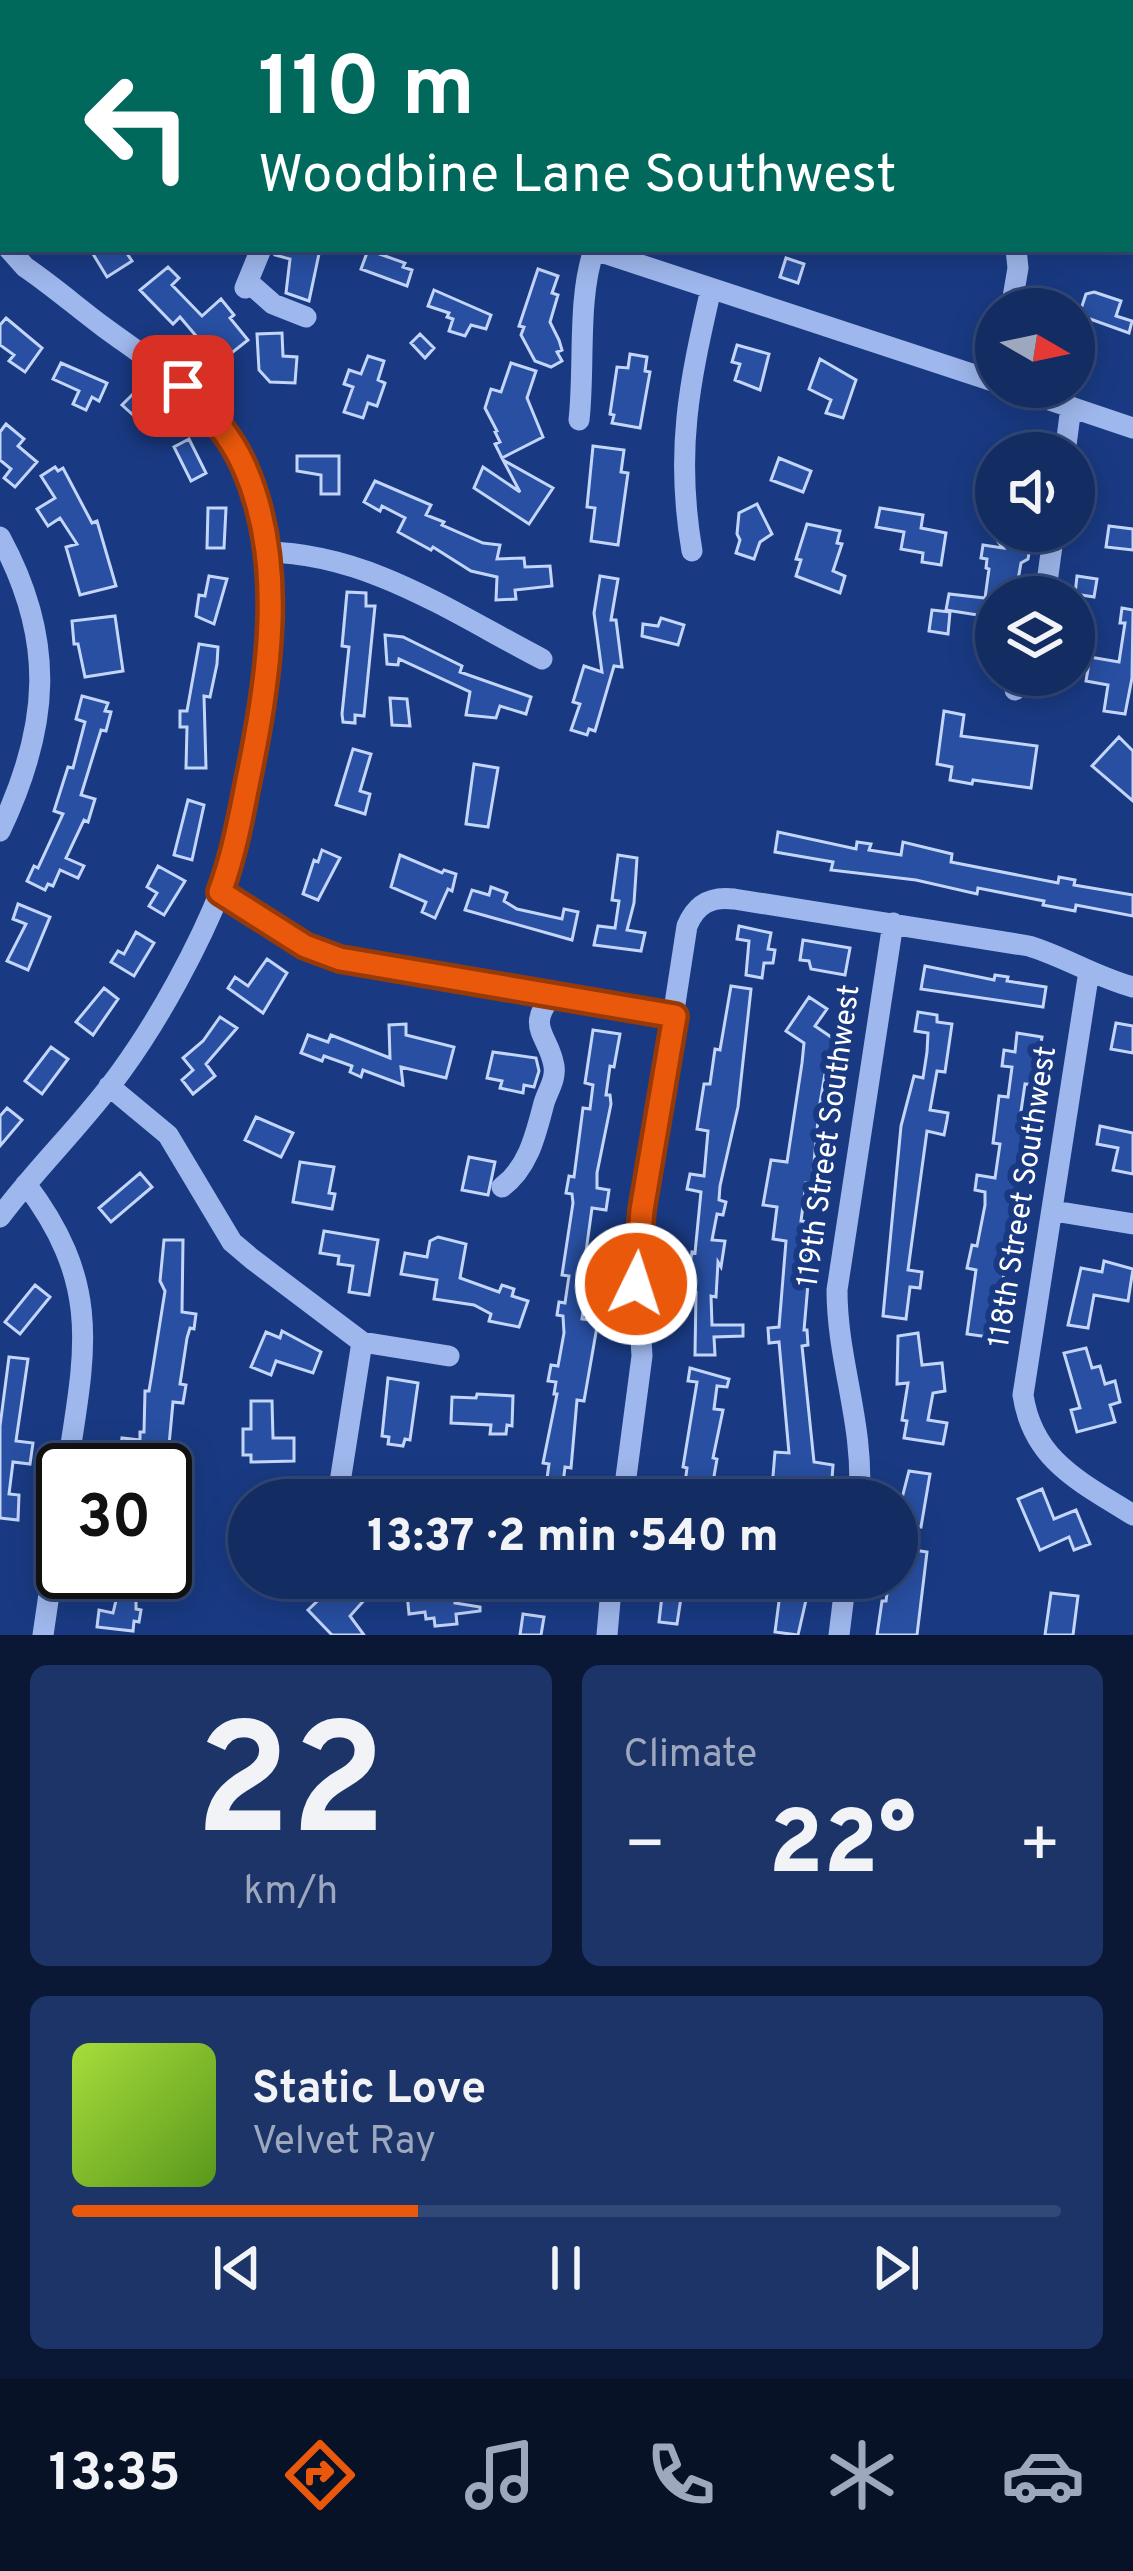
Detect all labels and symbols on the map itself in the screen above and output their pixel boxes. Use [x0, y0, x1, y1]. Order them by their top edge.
north arrow [975, 288, 1095, 408]
pin [132, 335, 234, 437]
street label: 119th Street Southwest [790, 982, 870, 1290]
street label: 118th Street Southwest [982, 1043, 1066, 1351]
position arrow [573, 1221, 699, 1347]
speed limit sign: 30 [36, 1443, 192, 1599]

